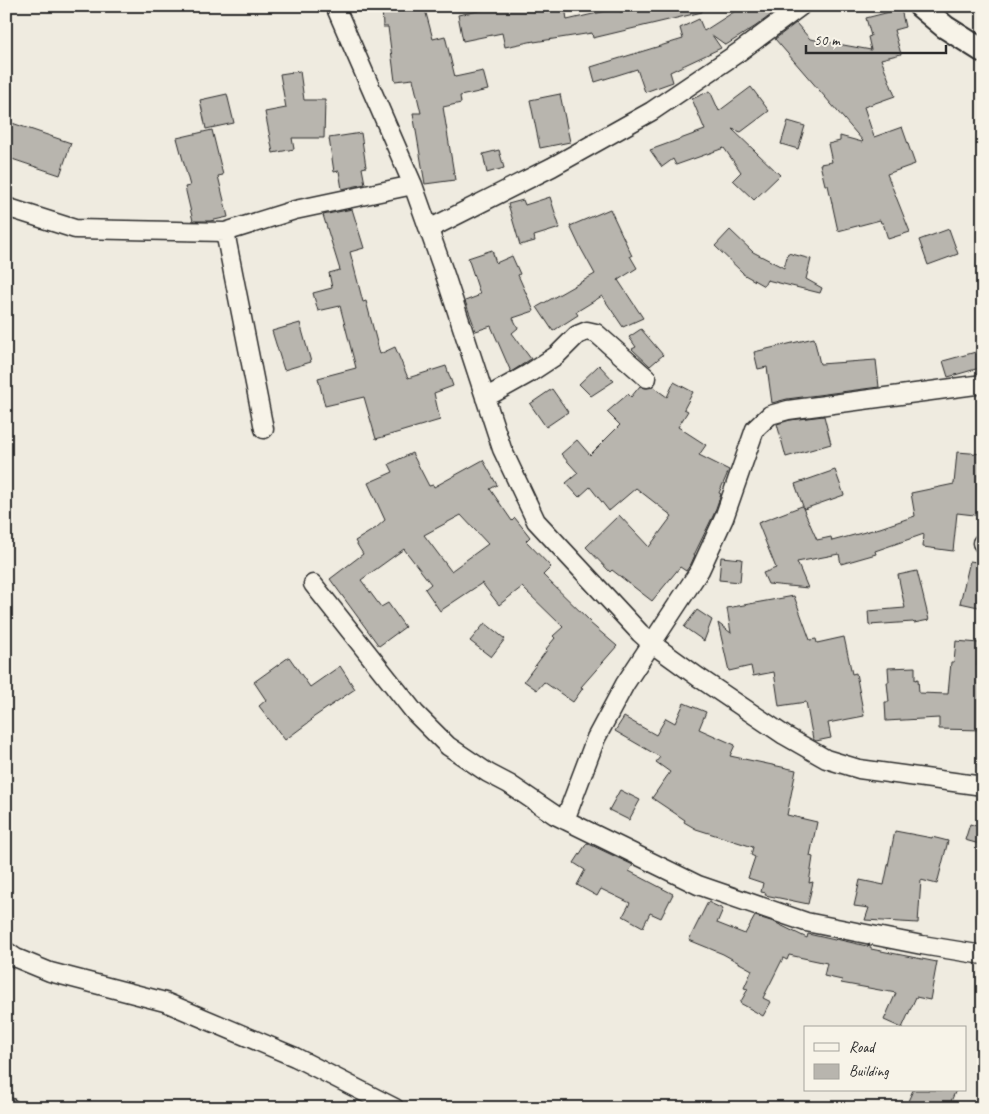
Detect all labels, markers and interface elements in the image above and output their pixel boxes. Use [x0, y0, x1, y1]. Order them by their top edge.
scale bar [806, 22, 946, 54]
text: 50 m [814, 31, 841, 50]
legend [804, 1026, 966, 1092]
text: Road [849, 1038, 876, 1057]
text: Building [849, 1062, 889, 1081]

